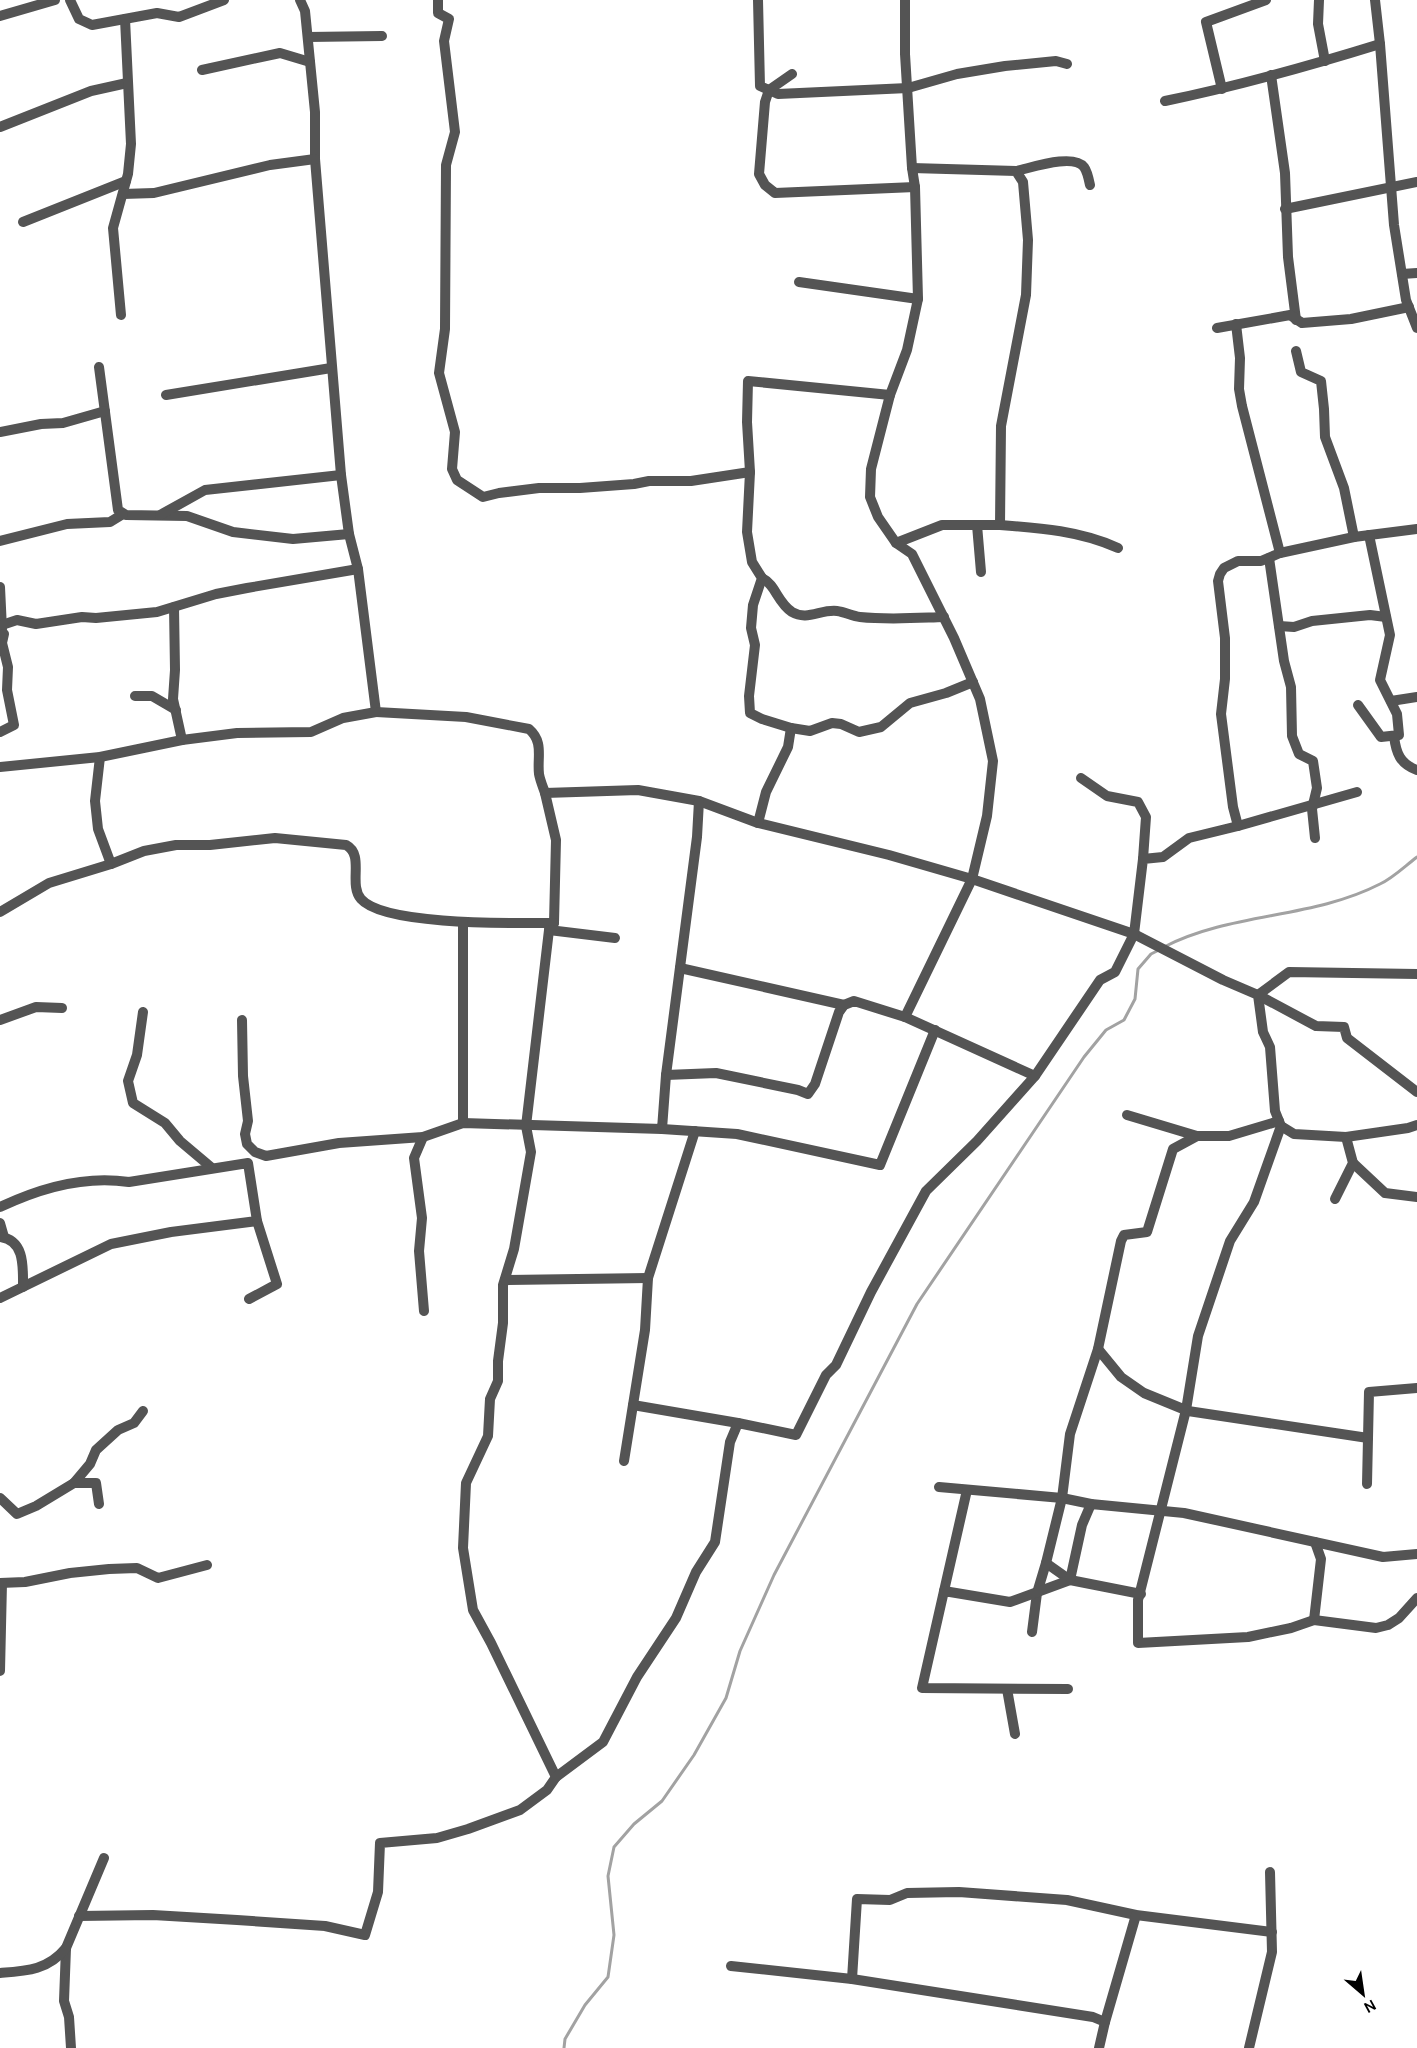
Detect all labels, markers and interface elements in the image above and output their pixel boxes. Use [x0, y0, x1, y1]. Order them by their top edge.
north arrow [1333, 1964, 1393, 2024]
text: N [1360, 1996, 1380, 2018]

